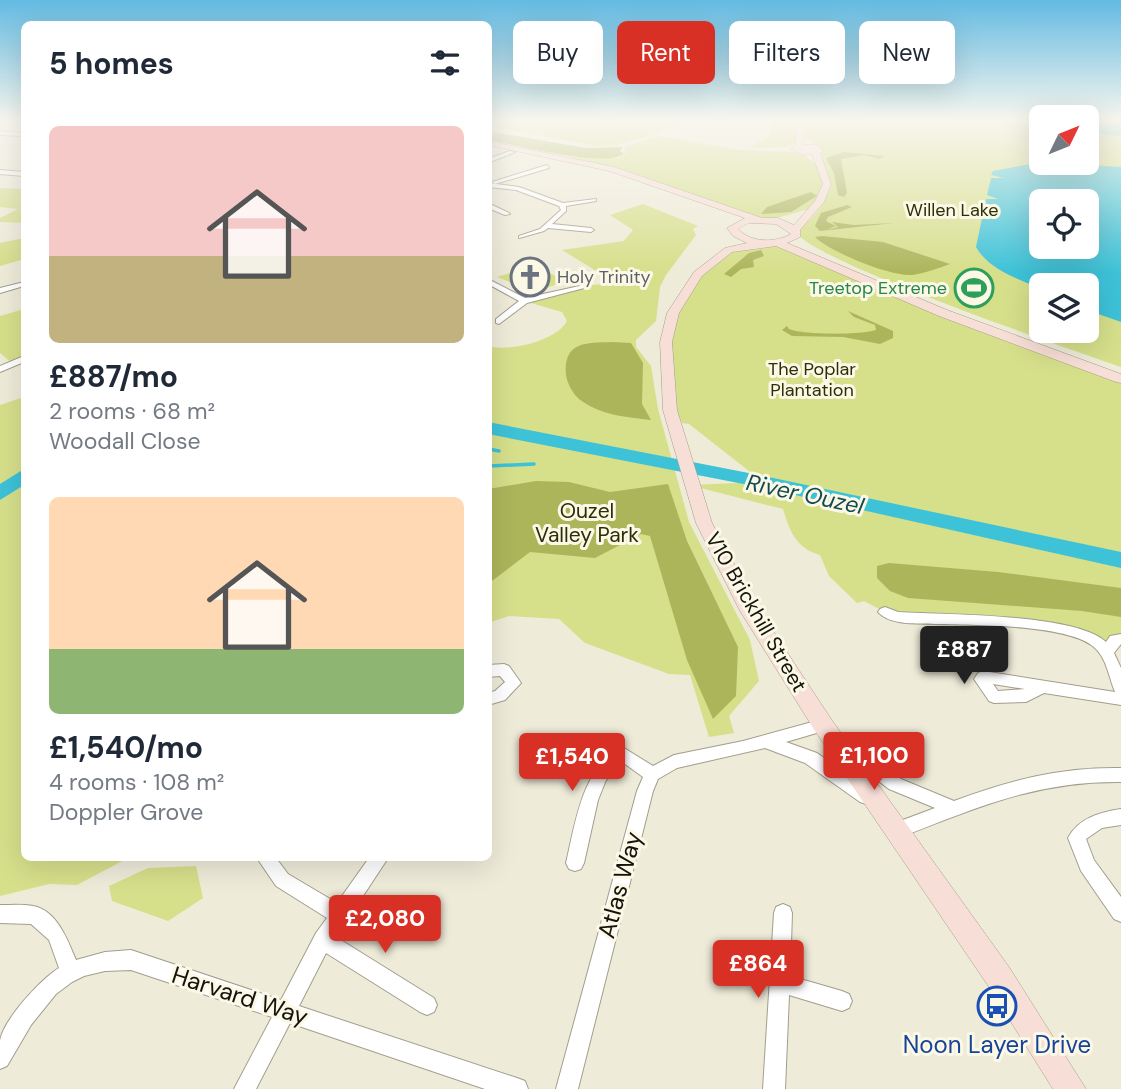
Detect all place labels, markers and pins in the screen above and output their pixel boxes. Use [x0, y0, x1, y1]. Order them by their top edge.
church icon: Holy Trinity [509, 256, 551, 298]
place label: Holy Trinity [557, 265, 651, 289]
sports icon: Treetop Extreme [953, 267, 995, 309]
place label: Treetop Extreme [809, 276, 947, 300]
pin: £887 [923, 626, 1005, 686]
pin: £1,100 [817, 732, 931, 792]
pin: £1,540 [515, 734, 629, 793]
pin: £2,080 [328, 895, 442, 955]
pin: £864 [717, 940, 799, 1000]
bus stop icon: Noon Layer Drive [976, 985, 1018, 1027]
place label: Noon Layer Drive [903, 1029, 1091, 1060]

